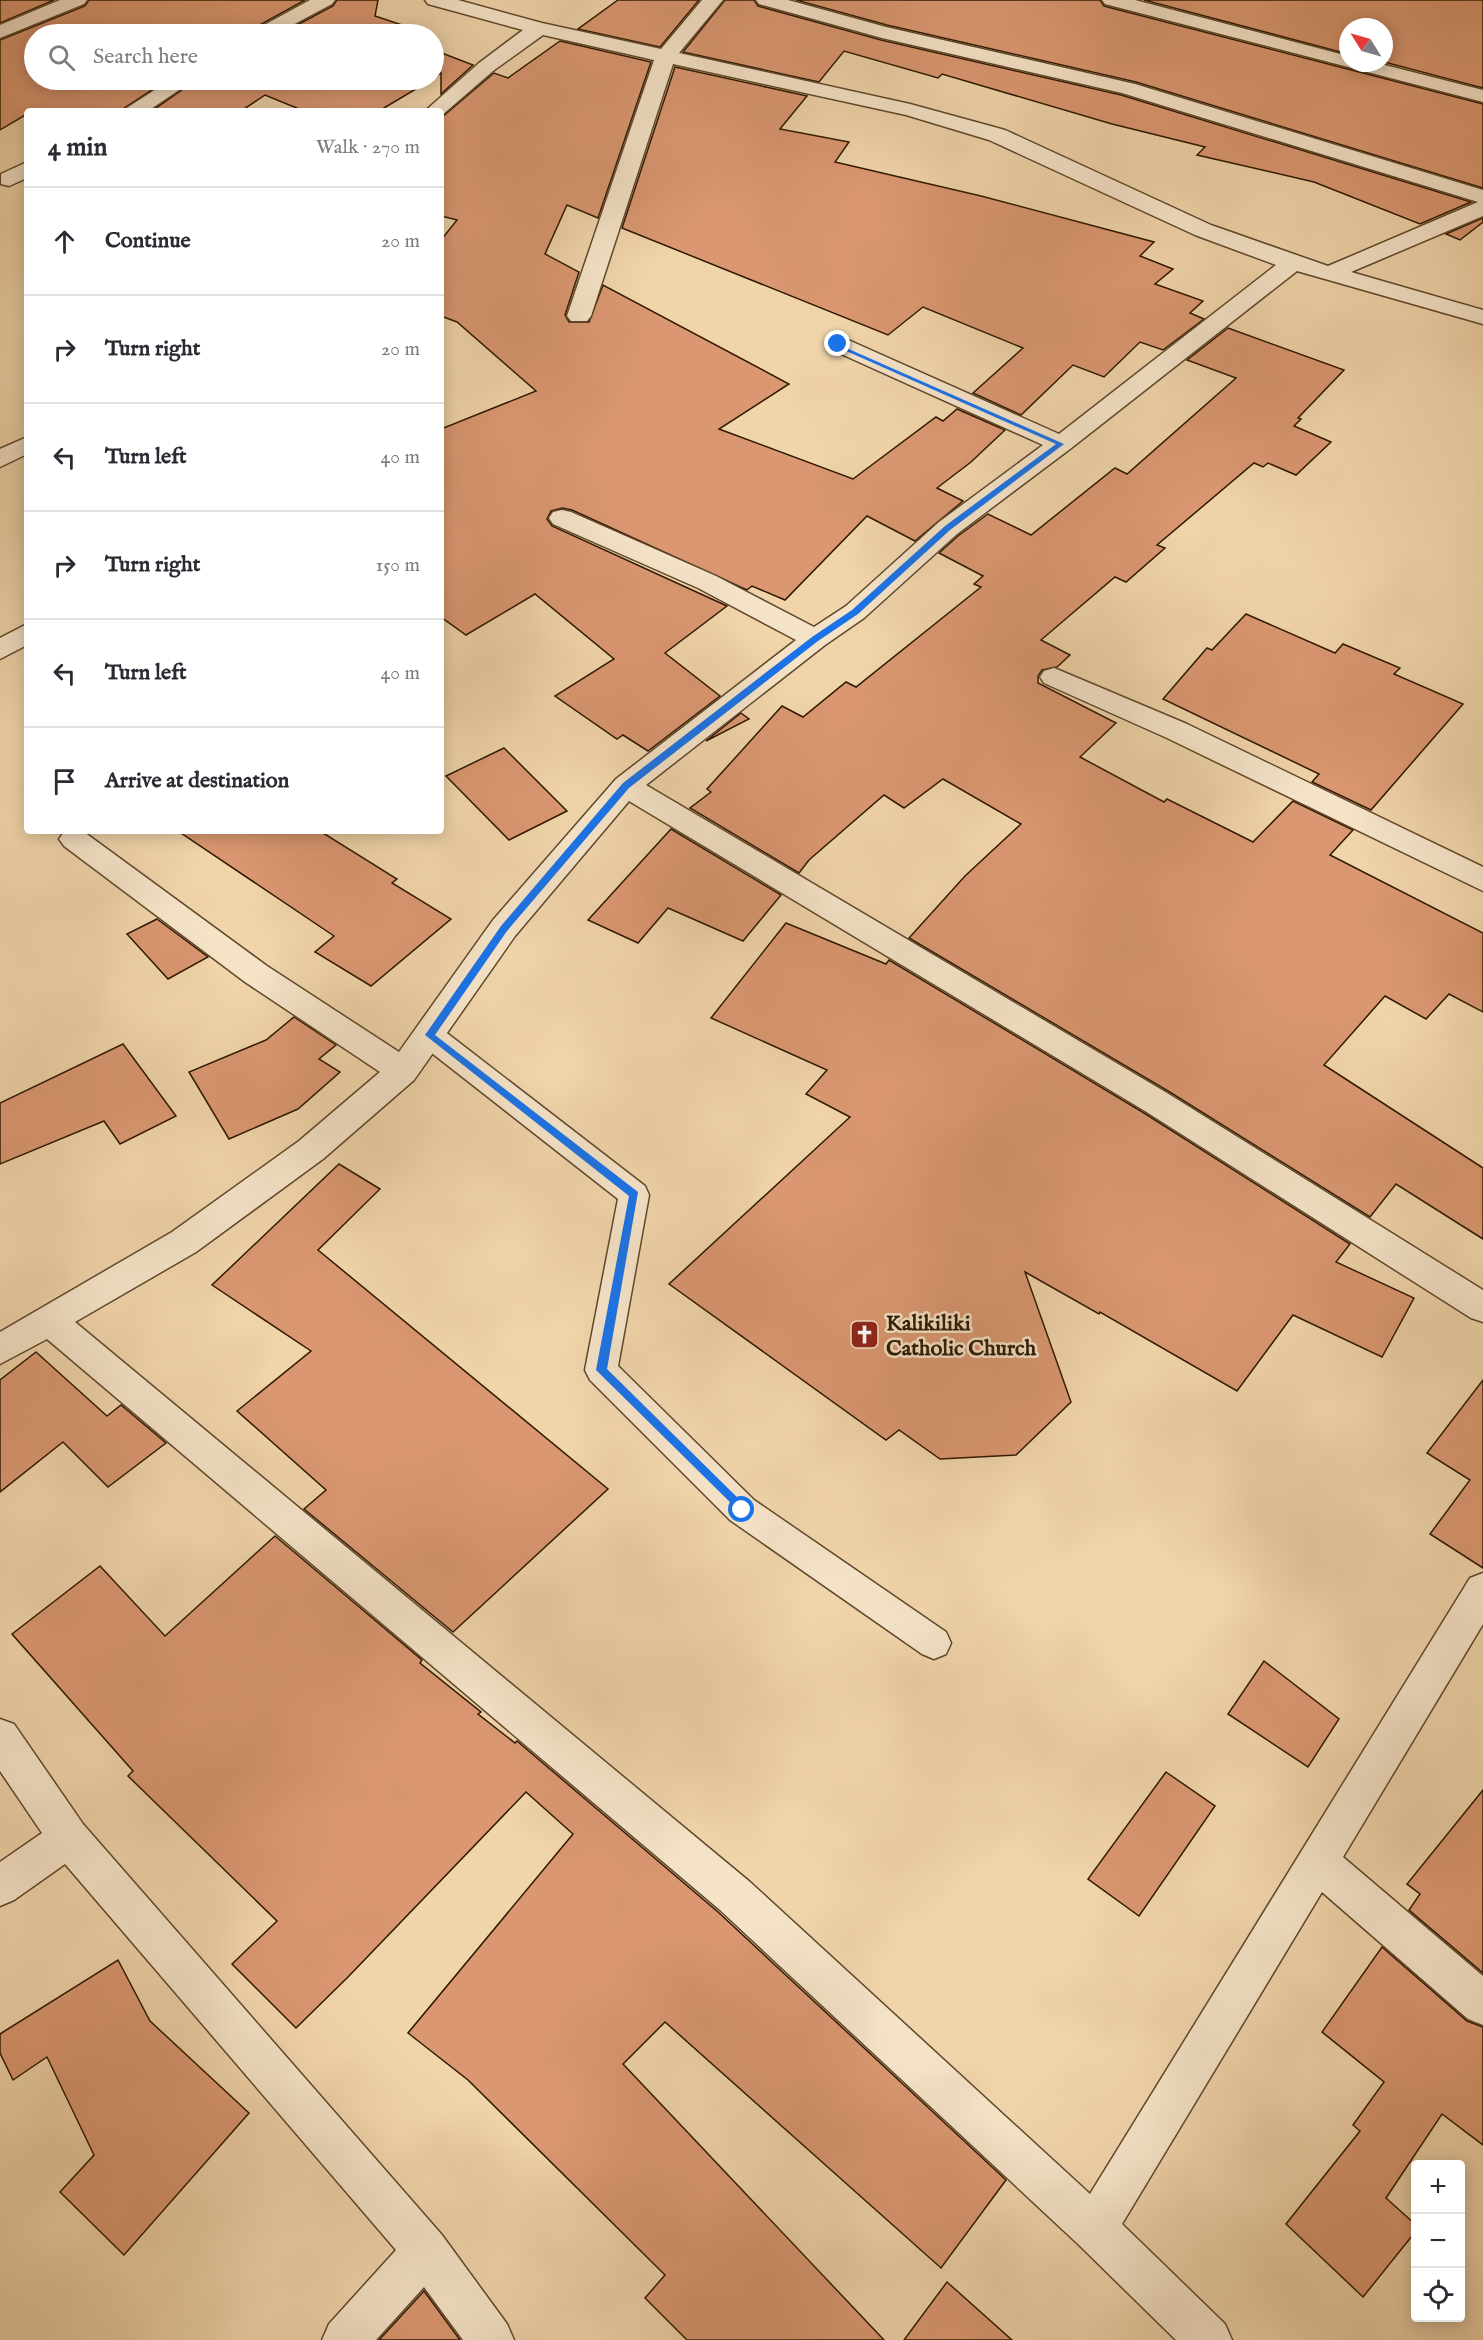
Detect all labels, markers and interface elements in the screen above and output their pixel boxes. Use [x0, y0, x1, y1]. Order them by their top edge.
north arrow [1339, 18, 1393, 72]
search box [24, 24, 444, 90]
icon: search [45, 41, 78, 74]
text: Search here [93, 43, 198, 71]
text: 4 min [48, 131, 107, 164]
text: Walk · 270 m [316, 135, 420, 160]
icon: ahead [48, 225, 81, 258]
text: Continue [105, 227, 191, 255]
text: 20 m [381, 229, 420, 254]
route end [824, 330, 850, 356]
icon: right [48, 333, 81, 366]
text: Turn right [105, 335, 200, 363]
text: 20 m [381, 337, 420, 362]
icon: left [48, 441, 81, 474]
text: Turn left [105, 443, 187, 471]
text: 40 m [381, 445, 420, 470]
icon: right [48, 549, 81, 582]
text: Turn right [105, 551, 200, 579]
text: 150 m [376, 553, 420, 578]
icon: left [48, 657, 81, 690]
text: Turn left [105, 659, 187, 687]
text: 40 m [381, 661, 420, 686]
icon: arrive [48, 765, 81, 798]
text: Arrive at destination [105, 767, 289, 795]
place label: Kalikiliki Catholic Church [886, 1310, 1036, 1363]
church icon: Kalikiliki Catholic Church [849, 1319, 881, 1351]
route start [728, 1496, 754, 1522]
map controls [1411, 2160, 1465, 2322]
button: + [1411, 2160, 1465, 2214]
button: − [1411, 2214, 1465, 2268]
button: locate [1411, 2268, 1465, 2322]

